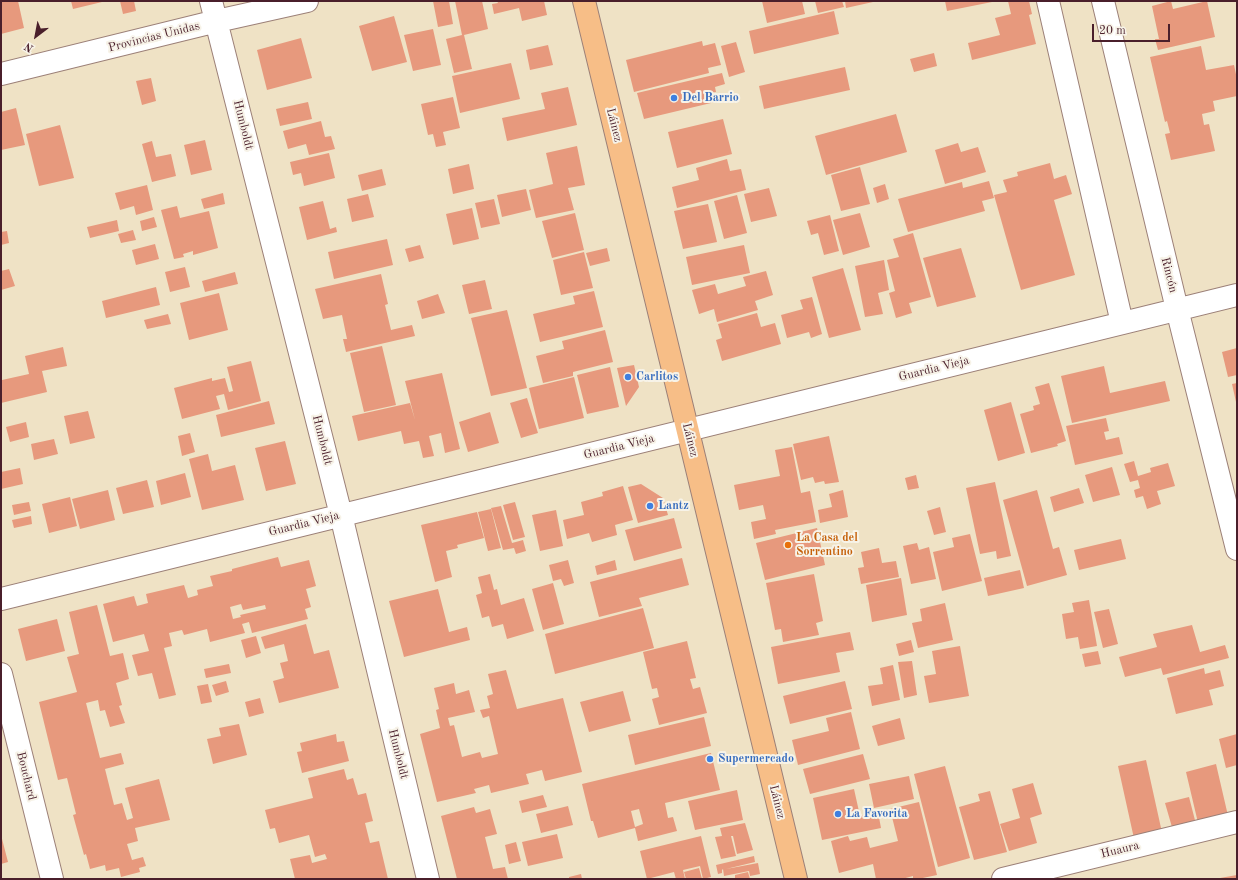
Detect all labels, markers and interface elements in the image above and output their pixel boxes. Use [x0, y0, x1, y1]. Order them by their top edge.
north arrow [16, 16, 56, 56]
scale bar [1094, 16, 1172, 42]
street label: Provincias Unidas [107, 19, 201, 55]
text: 20 m [1099, 25, 1126, 37]
text: N [23, 40, 36, 53]
place label: Del Barrio [682, 91, 739, 105]
marker: Del Barrio [669, 93, 679, 103]
street label: Humboldt [230, 98, 256, 152]
street label: Láinez [603, 107, 625, 143]
street label: Rincón [1158, 256, 1180, 294]
street label: Guardia Vieja [897, 353, 971, 385]
place label: Carlitos [636, 370, 678, 384]
marker: Carlitos [623, 372, 633, 382]
street label: Humboldt [309, 413, 335, 467]
street label: Láinez [679, 422, 701, 458]
street label: Guardia Vieja [582, 431, 656, 463]
place label: Lantz [658, 499, 689, 513]
marker: Lantz [645, 501, 655, 511]
street label: Guardia Vieja [267, 508, 341, 540]
place label: La Casa del Sorrentino [796, 531, 858, 559]
marker: La Casa del Sorrentino [783, 540, 793, 550]
street label: Humboldt [385, 727, 411, 781]
street label: Bouchard [13, 750, 39, 802]
place label: Supermercado [718, 752, 794, 766]
marker: Supermercado [705, 754, 715, 764]
street label: Láinez [766, 784, 788, 820]
place label: La Favorita [846, 807, 908, 821]
marker: La Favorita [833, 809, 843, 819]
street label: Huaura [1099, 838, 1141, 862]

